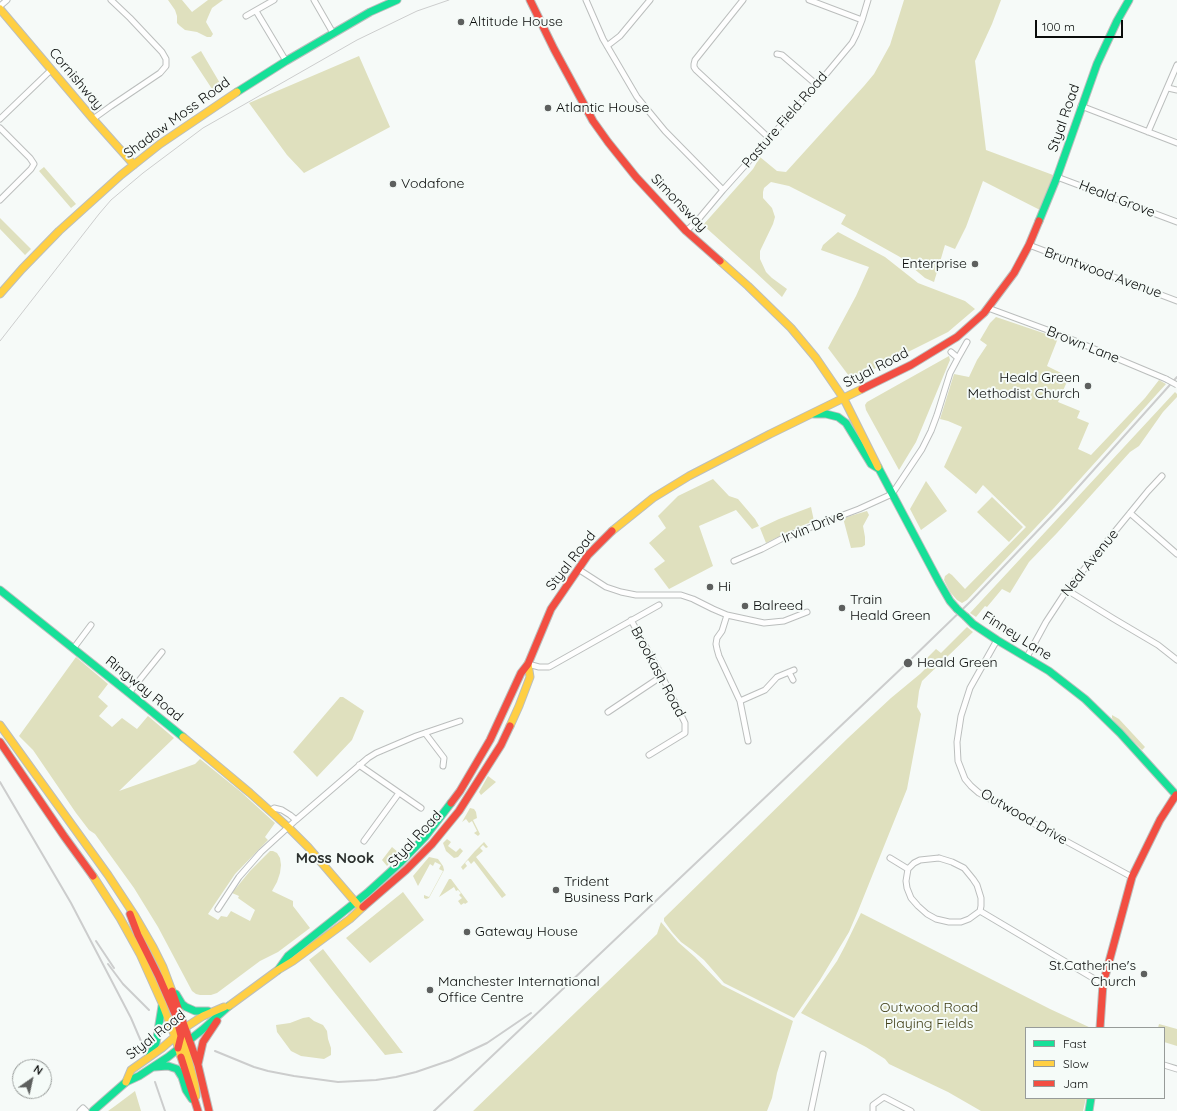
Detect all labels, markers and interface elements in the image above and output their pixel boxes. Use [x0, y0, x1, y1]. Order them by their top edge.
scale bar [1037, 12, 1125, 38]
place label: Altitude House [469, 14, 563, 30]
marker: Altitude House [456, 17, 466, 27]
text: 100 m [1042, 19, 1075, 34]
street label: Cornishway [45, 45, 107, 113]
street label: Pasture Field Road [739, 69, 831, 171]
street label: Shadow Moss Road [121, 74, 233, 162]
street label: Styal Road [1045, 82, 1083, 154]
place label: Atlantic House [556, 100, 649, 116]
marker: Atlantic House [543, 103, 553, 113]
street label: Simonsway [647, 171, 711, 235]
place label: Vodafone [401, 176, 464, 192]
street label: Heald Grove [1076, 177, 1158, 221]
marker: Vodafone [388, 179, 398, 189]
street label: Bruntwood Avenue [1042, 244, 1164, 302]
place label: Enterprise [902, 256, 967, 272]
marker: Enterprise [970, 259, 980, 269]
street label: Brown Lane [1044, 323, 1122, 367]
street label: Styal Road [841, 344, 911, 392]
place label: Heald Green Methodist Church [967, 370, 1080, 402]
marker: Heald Green Methodist Church [1083, 381, 1093, 391]
street label: Irvin Drive [779, 507, 847, 547]
street label: Neal Avenue [1058, 526, 1122, 600]
street label: Styal Road [543, 528, 599, 594]
place label: Hi [718, 579, 731, 595]
marker: Hi [705, 582, 715, 592]
place label: Train Heald Green [850, 592, 931, 624]
place label: Balreed [753, 598, 803, 614]
marker: Balreed [740, 601, 750, 611]
marker: Train Heald Green [837, 603, 847, 613]
street label: Finney Lane [979, 608, 1055, 664]
street label: Brookash Road [627, 624, 689, 720]
street label: Ringway Road [102, 653, 186, 725]
place label: Heald Green [917, 655, 998, 671]
marker: Heald Green [902, 657, 914, 669]
street label: Outwood Drive [978, 785, 1070, 849]
street label: Styal Road [385, 807, 445, 871]
district label: Moss Nook [296, 849, 374, 867]
place label: Trident Business Park [564, 874, 653, 906]
marker: Trident Business Park [551, 885, 561, 895]
place label: Gateway House [475, 924, 578, 940]
marker: Gateway House [462, 927, 472, 937]
place label: St.Catherine's Church [1049, 958, 1136, 990]
marker: St.Catherine's Church [1139, 969, 1149, 979]
place label: Manchester International Office Centre [438, 974, 600, 1006]
marker: Manchester International Office Centre [425, 985, 435, 995]
park label: Outwood Road Playing Fields [880, 1000, 978, 1032]
street label: Styal Road [123, 1007, 189, 1063]
legend [1025, 1027, 1165, 1099]
text: Fast [1063, 1036, 1087, 1051]
text: Slow [1063, 1056, 1089, 1071]
north arrow [12, 1059, 52, 1099]
text: N [31, 1062, 45, 1078]
text: Jam [1063, 1076, 1088, 1091]

